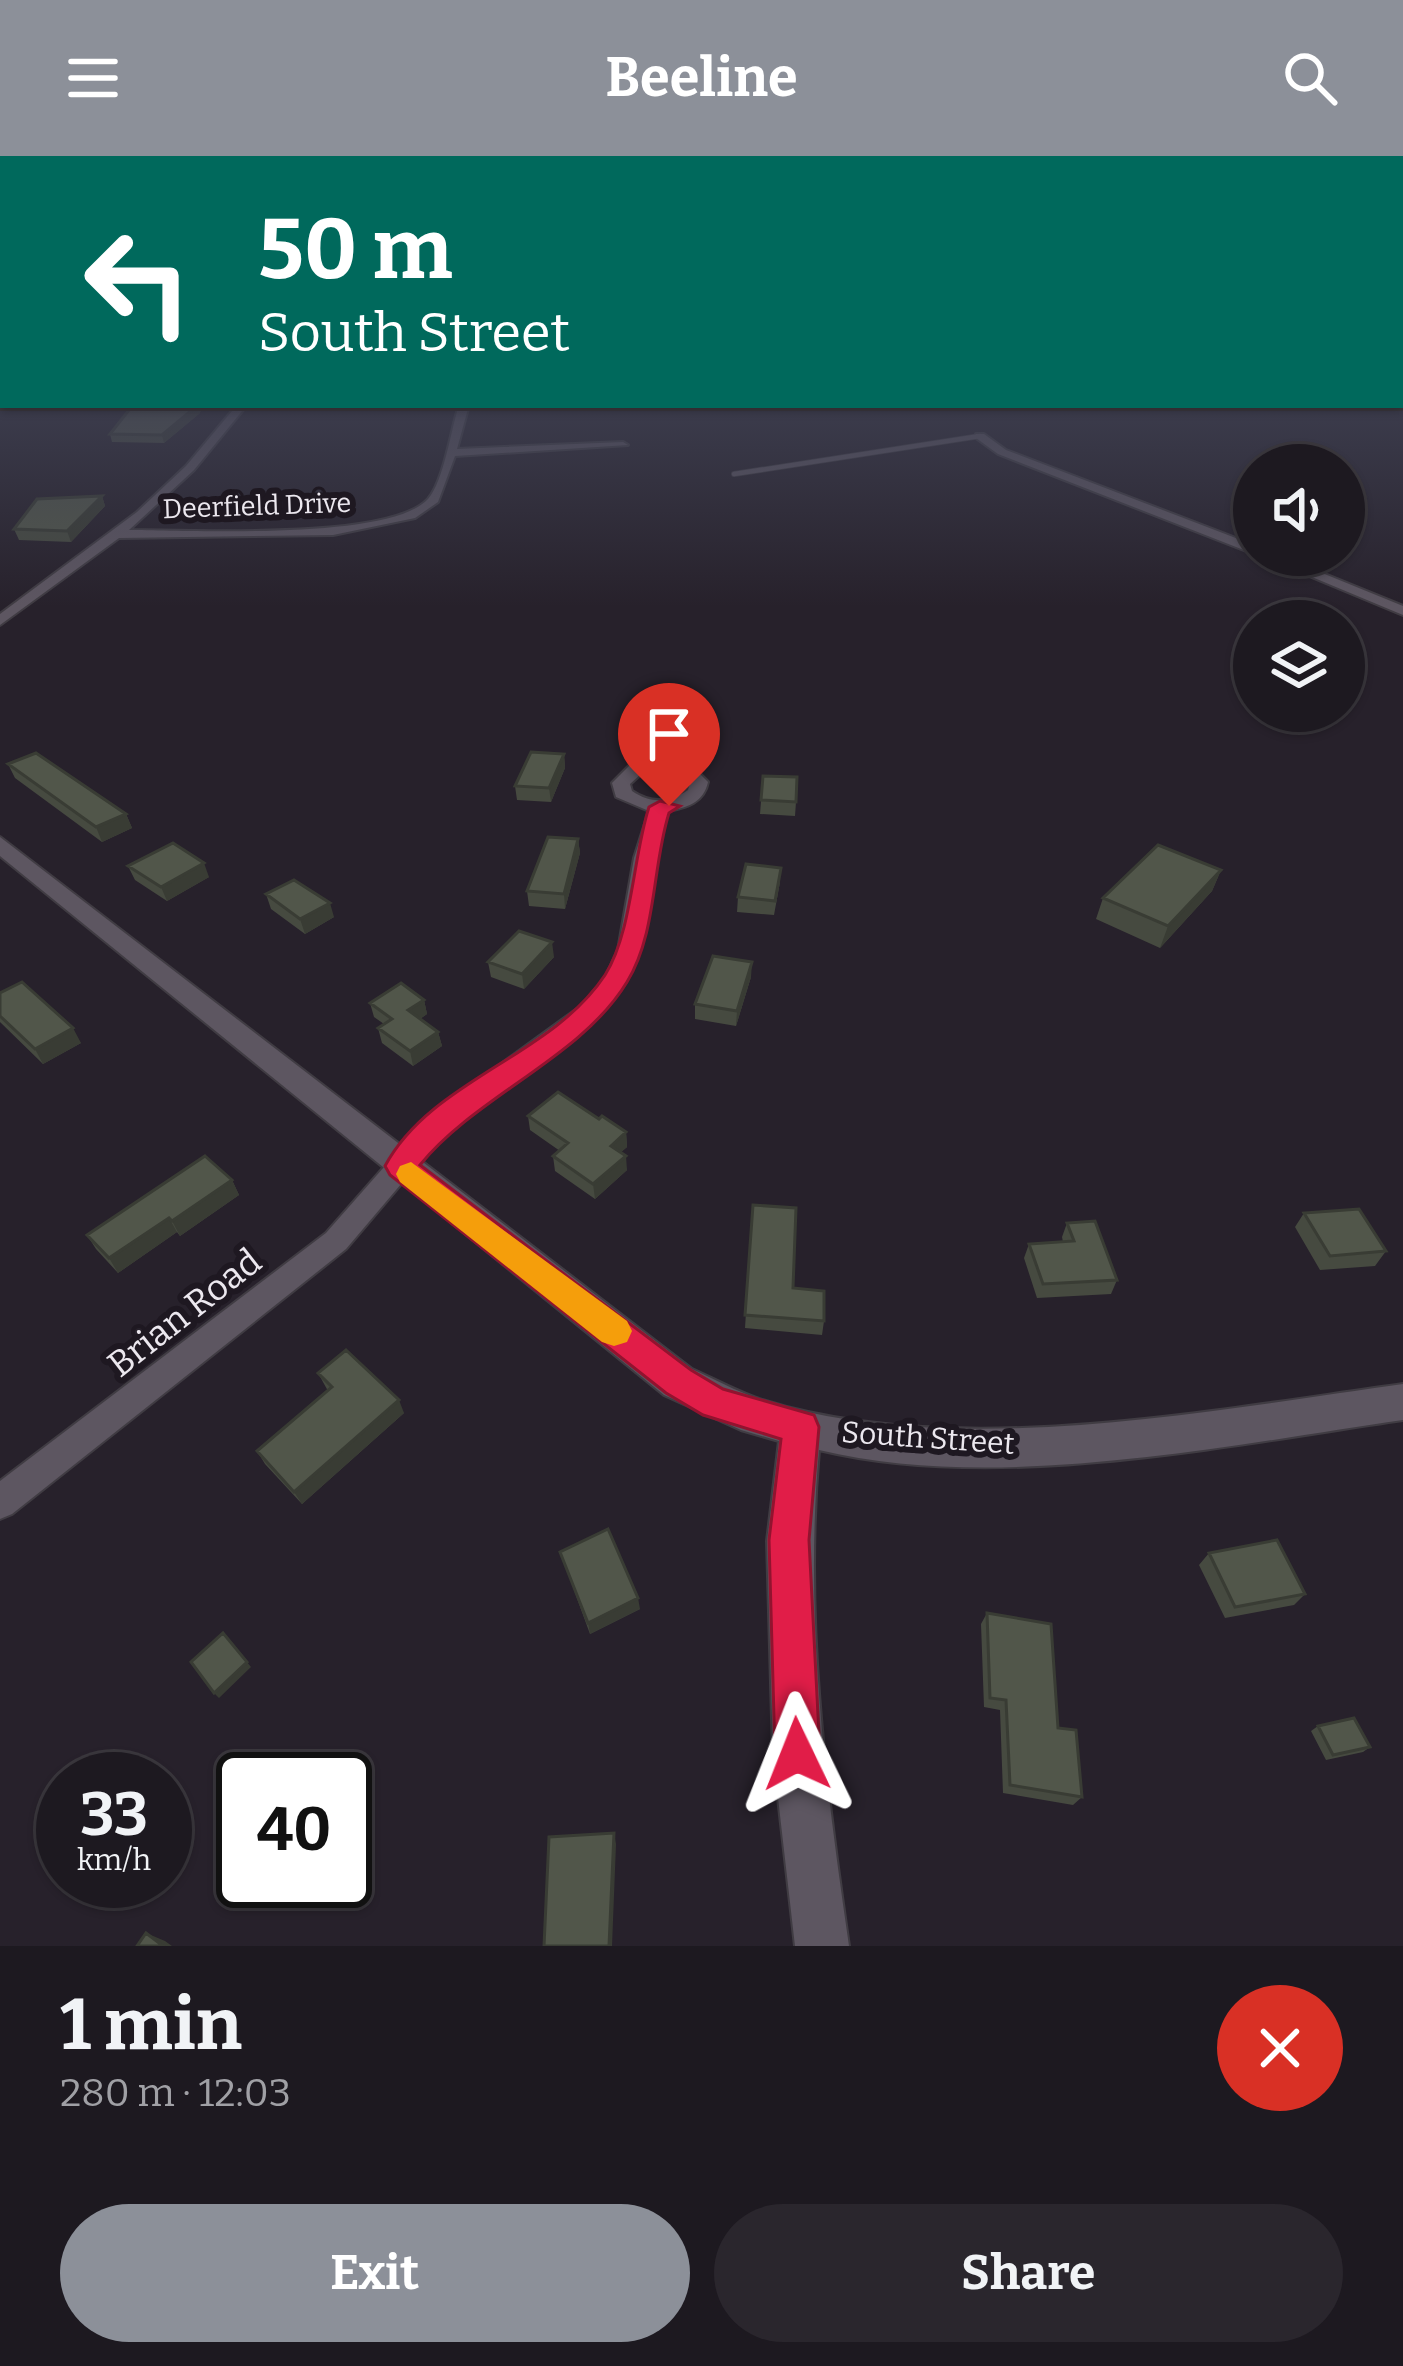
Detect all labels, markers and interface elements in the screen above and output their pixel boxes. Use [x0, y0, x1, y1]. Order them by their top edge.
icon: menu [60, 45, 126, 111]
icon: search [1277, 45, 1343, 111]
text: Beeline [605, 46, 798, 110]
text: 50 m [258, 199, 453, 300]
icon: left [60, 204, 216, 360]
text: South Street [258, 301, 570, 365]
map controls [1233, 444, 1365, 732]
button: sound [1233, 444, 1365, 576]
street label: Deerfield Drive [162, 487, 352, 525]
button: layers [1233, 600, 1365, 732]
pin [618, 683, 720, 806]
icon: arrive [636, 701, 702, 767]
street label: Brian Road [99, 1239, 270, 1386]
street label: South Street [840, 1414, 1016, 1462]
position arrow [734, 1691, 860, 1817]
speed limit sign: 40 [216, 1752, 372, 1908]
text: 33 [80, 1779, 148, 1851]
text: km/h [77, 1842, 151, 1878]
text: 1 min [60, 1982, 242, 2068]
button: close [1217, 1985, 1343, 2111]
text: 280 m · 12:03 [60, 2070, 291, 2116]
button: Exit [60, 2204, 690, 2342]
button: Share [714, 2204, 1343, 2342]

